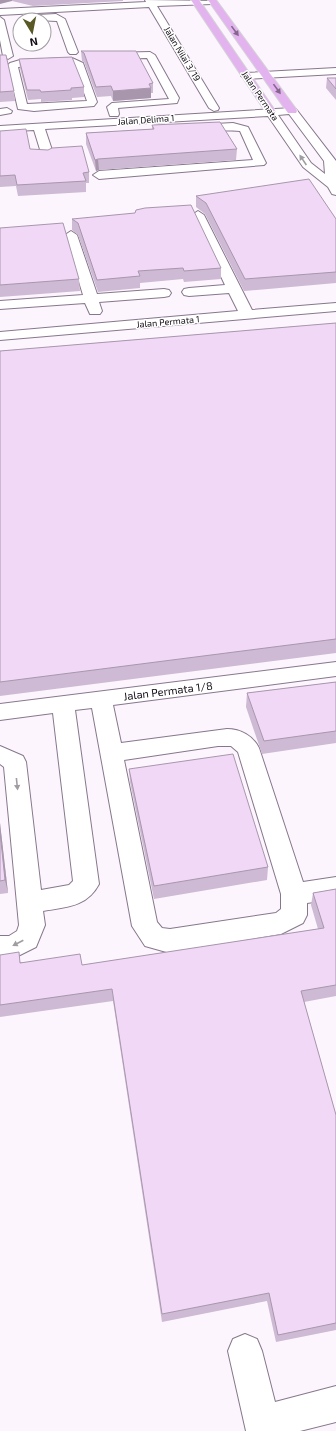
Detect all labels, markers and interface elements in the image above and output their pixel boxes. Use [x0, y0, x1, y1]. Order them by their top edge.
north arrow [12, 12, 52, 52]
street label: Jalan Nilai 3/19 [162, 24, 203, 83]
one-way arrow [230, 26, 239, 37]
text: N [29, 35, 39, 49]
street label: Jalan Permata [240, 69, 281, 123]
one-way arrow [273, 84, 281, 95]
street label: Jalan Delima 1 [117, 112, 175, 127]
one-way arrow [299, 155, 307, 165]
street label: Jalan Permata 1 [136, 313, 200, 330]
street label: Jalan Permata 1/8 [123, 679, 213, 702]
one-way arrow [14, 778, 21, 790]
one-way arrow [12, 940, 24, 947]

